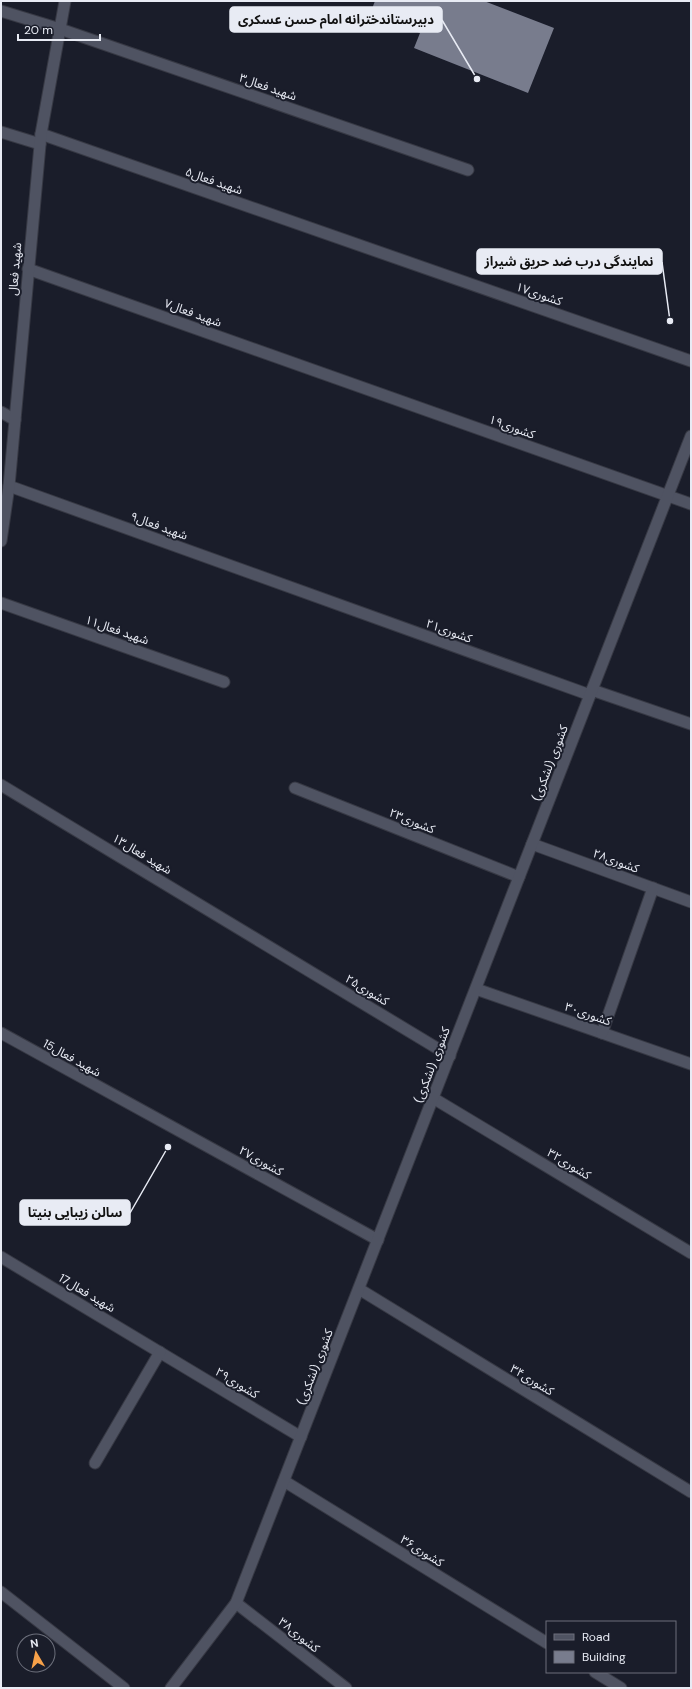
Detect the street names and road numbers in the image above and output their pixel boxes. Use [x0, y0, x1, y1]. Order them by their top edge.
street label: شهید فعال۳ [237, 70, 299, 104]
street label: شهید فعال۵ [183, 164, 245, 198]
street label: شهید فعال [5, 242, 25, 296]
street label: ۱۷کشوری [514, 279, 565, 310]
street label: شهید فعال۷ [162, 295, 224, 331]
street label: ۱۹کشوری [487, 411, 538, 443]
street label: شهید فعال۹ [128, 508, 190, 544]
street label: شهید فعال۱۱ [83, 612, 151, 648]
street label: ۲۱کشوری [424, 615, 475, 647]
street label: کشوری (لشکری) [528, 722, 572, 803]
street label: کشوری۲۳ [387, 805, 438, 838]
street label: شهید فعال۱۳ [109, 830, 175, 878]
street label: کشوری۲۸ [591, 845, 642, 877]
street label: کشوری۲۵ [342, 971, 393, 1010]
street label: کشوری۳۰ [563, 999, 614, 1030]
street label: کشوری (لشکری) [410, 1024, 454, 1105]
street label: 15شهید فعال [40, 1035, 104, 1081]
street label: کشوری۲۷ [236, 1142, 287, 1180]
street label: کشوری۳۲ [544, 1145, 595, 1184]
street label: 17شهید فعال [56, 1270, 118, 1316]
street label: کشوری (لشکری) [293, 1326, 337, 1407]
street label: کشوری۳۴ [507, 1361, 558, 1400]
street label: کشوری۲۹ [212, 1364, 263, 1403]
street label: کشوری۳۶ [397, 1531, 448, 1571]
street label: کشوری۳۸ [275, 1614, 324, 1657]

